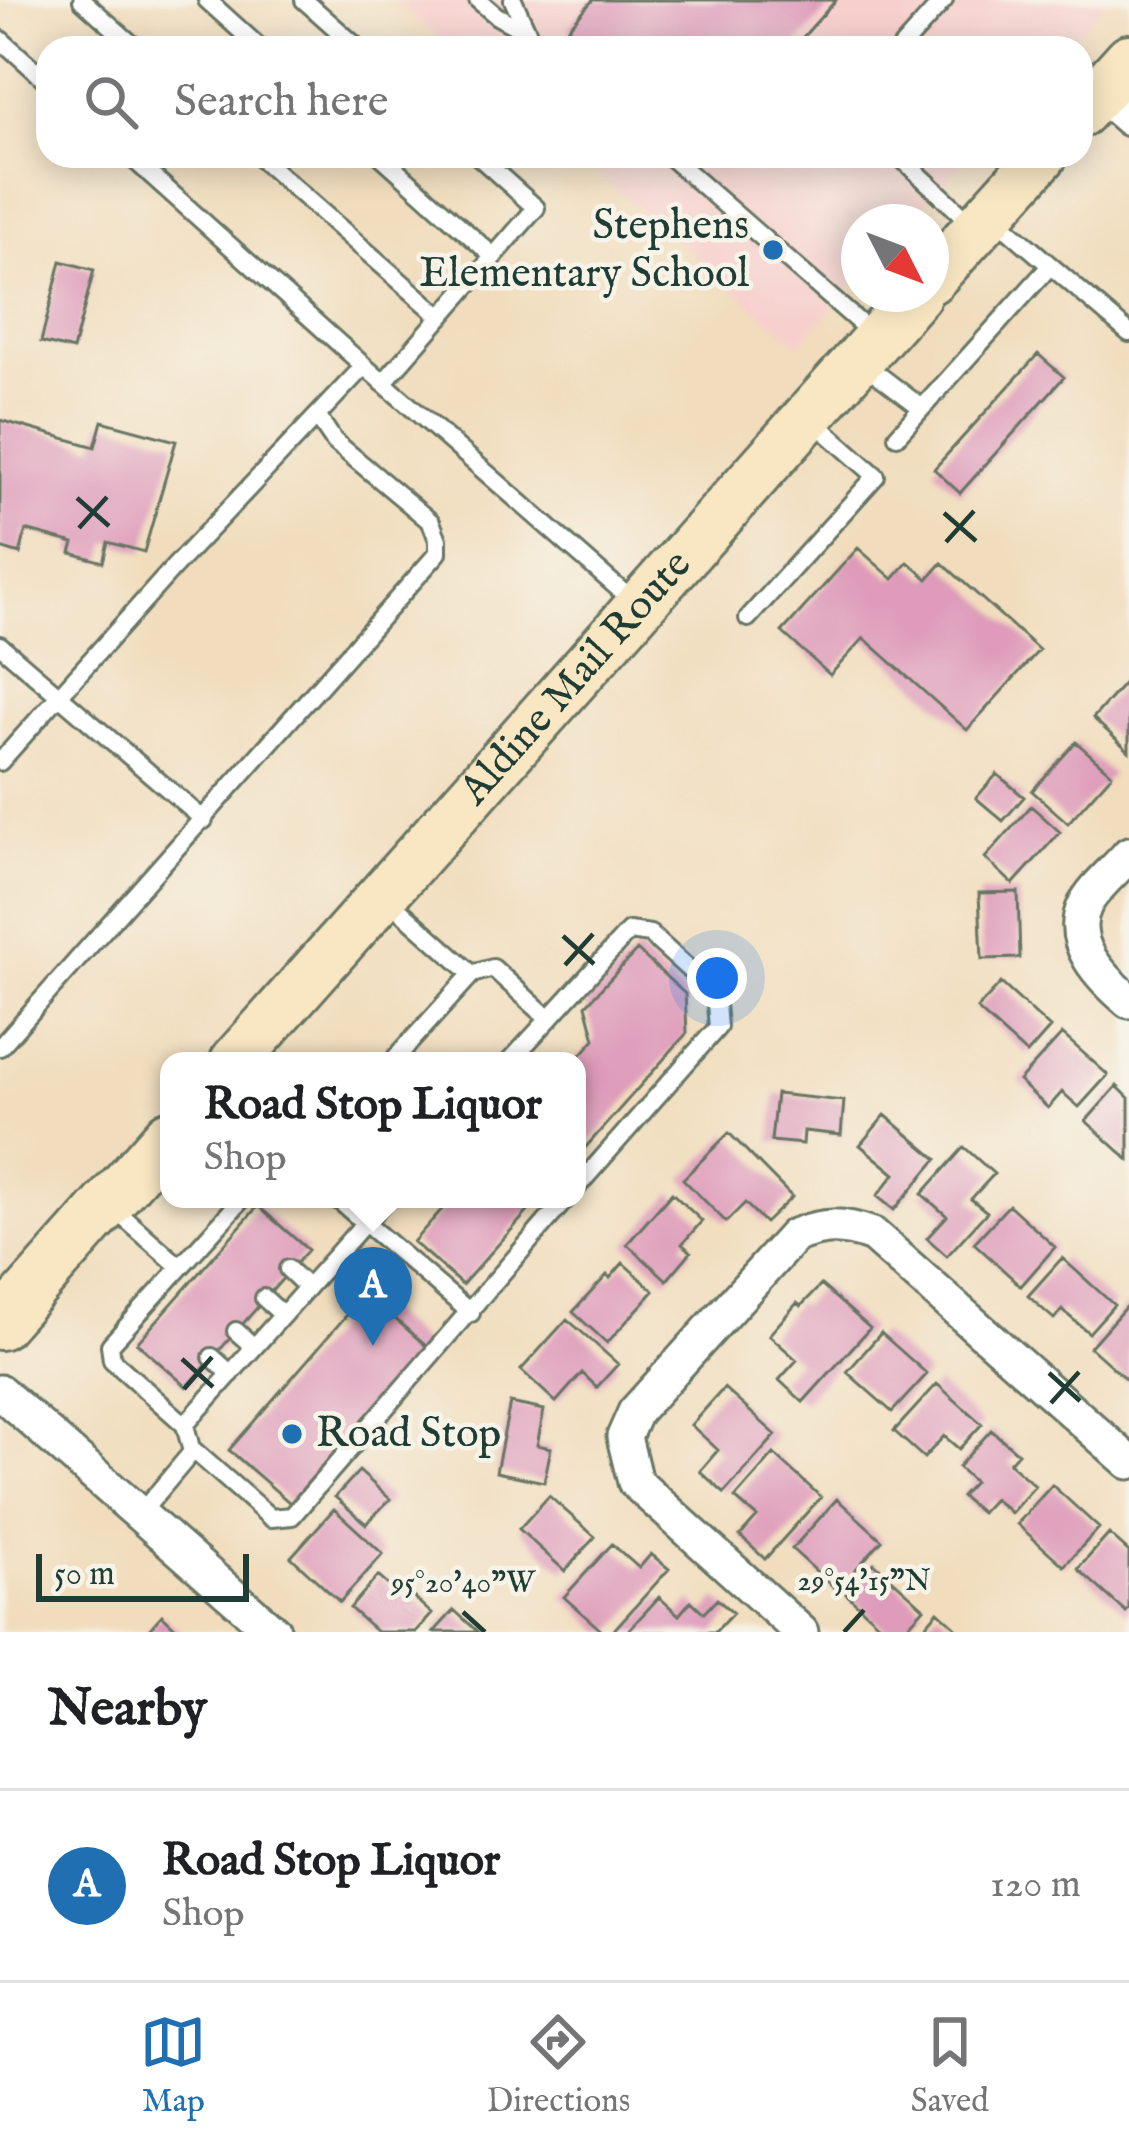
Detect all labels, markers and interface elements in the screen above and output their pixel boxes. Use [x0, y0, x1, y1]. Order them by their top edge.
search box [36, 36, 1093, 168]
icon: search [78, 69, 144, 135]
text: Search here [174, 74, 388, 131]
place label: Stephens Elementary School [419, 200, 749, 301]
north arrow [841, 204, 949, 312]
marker: Stephens Elementary School [760, 237, 786, 263]
street label: Aldine Mail Route [448, 539, 703, 817]
your location [687, 948, 747, 1008]
popup [160, 1052, 586, 1208]
text: Road Stop Liquor [204, 1077, 542, 1134]
text: Shop [204, 1134, 287, 1183]
pin: A [334, 1247, 412, 1346]
place label: Road Stop [316, 1408, 501, 1461]
marker: Road Stop [279, 1421, 305, 1447]
scale bar [36, 1548, 249, 1601]
text: 50 m [54, 1554, 115, 1596]
text: 29°54'15"N [797, 1563, 931, 1601]
text: 95°20'40"W [390, 1565, 536, 1603]
text: Nearby [48, 1678, 207, 1743]
text: Road Stop Liquor [162, 1833, 500, 1890]
text: A [74, 1861, 100, 1910]
text: 120 m [990, 1861, 1081, 1910]
text: Shop [162, 1890, 245, 1939]
tab: Map [140, 2009, 206, 2123]
tab: Directions [487, 2009, 630, 2123]
tab: Saved [911, 2009, 989, 2123]

